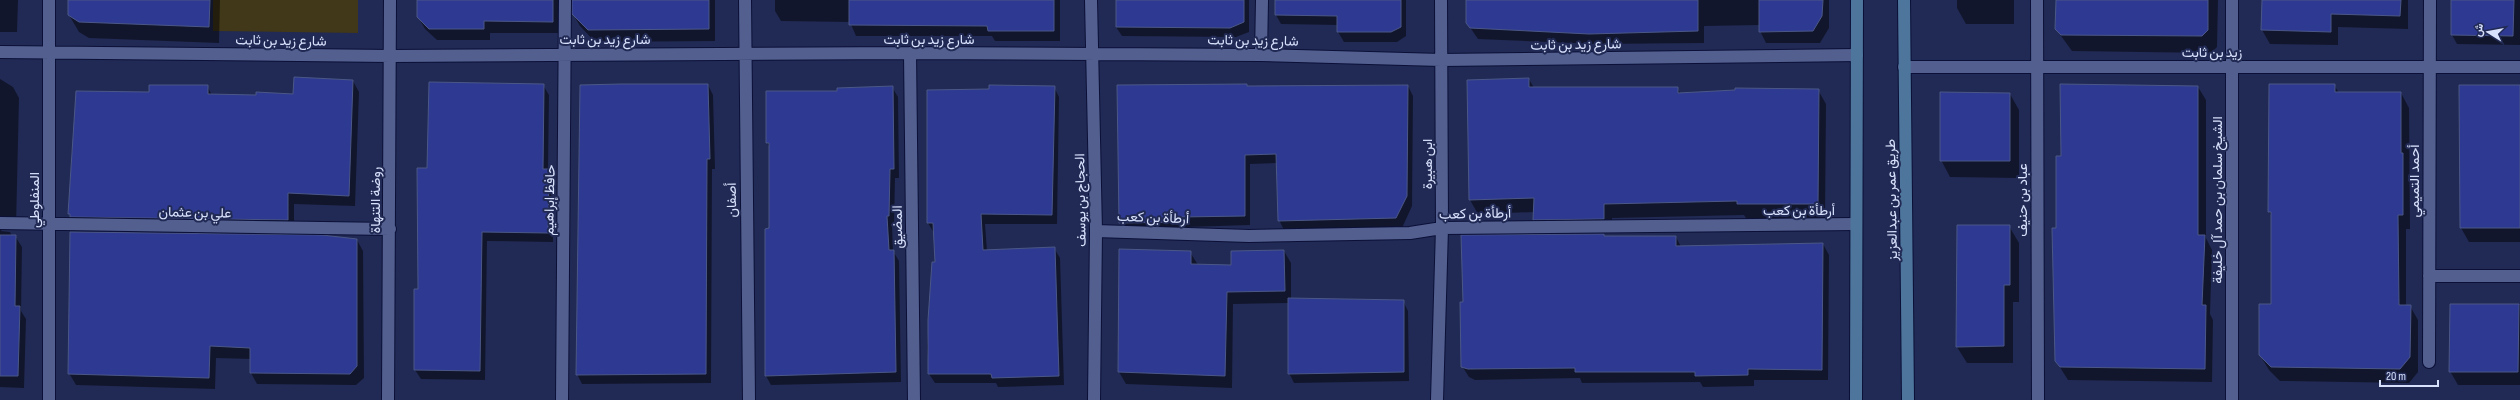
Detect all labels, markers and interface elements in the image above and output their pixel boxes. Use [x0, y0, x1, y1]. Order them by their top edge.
north arrow [2468, 12, 2508, 52]
text: ش [2471, 22, 2486, 38]
street label: شارع زيد بن ثابت [235, 31, 327, 52]
street label: شارع زيد بن ثابت [559, 31, 651, 50]
street label: شارع زيد بن ثابت [883, 31, 975, 50]
street label: شارع زيد بن ثابت [1207, 31, 1299, 52]
street label: شارع زيد بن ثابت [1530, 35, 1622, 56]
street label: زيد بن ثابت [2182, 44, 2243, 61]
street label: الشيخ سلمان بن حمد آل خليفة [2209, 116, 2228, 284]
street label: ابن هبيرة [1419, 139, 1436, 189]
street label: طريق عمر بن عبدالعزيز [1882, 139, 1901, 262]
street label: أحمد التميمي [2406, 144, 2426, 218]
street label: الحجاج بن يوسف [1071, 153, 1092, 247]
street label: عباد بن حنيف [2014, 163, 2031, 237]
street label: حافظ إبراهيم [540, 164, 560, 236]
street label: روضة التنهاة [367, 167, 384, 233]
street label: المنفلوطي [26, 172, 46, 228]
street label: أصفان [723, 182, 740, 218]
street label: أرطأة بن كعب [1763, 202, 1835, 219]
street label: علي بن عثمان [158, 203, 232, 225]
street label: أرطأة بن كعب [1439, 204, 1511, 223]
street label: المضيق [889, 205, 906, 249]
street label: أرطأة بن كعب [1117, 208, 1189, 227]
scale bar [2380, 362, 2438, 388]
text: 20 m [2386, 369, 2406, 384]

